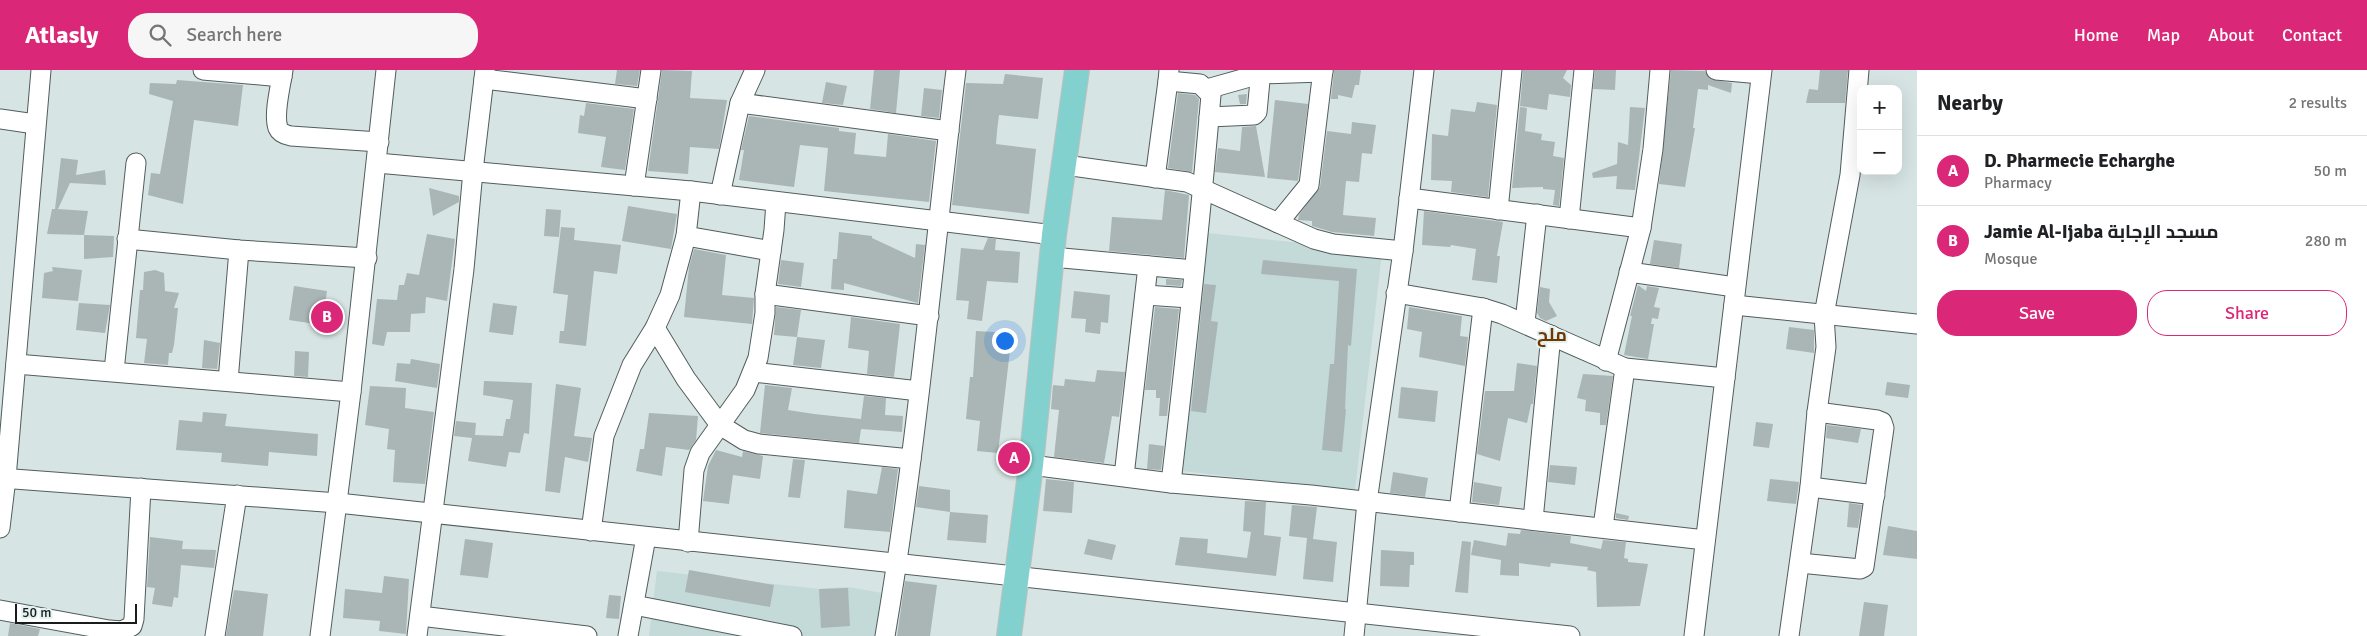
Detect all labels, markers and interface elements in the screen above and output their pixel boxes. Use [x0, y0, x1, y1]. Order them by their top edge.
search box [128, 13, 478, 58]
text: Atlasly [25, 20, 98, 50]
icon: search [146, 21, 174, 49]
text: Search here [186, 23, 282, 47]
text: Home [2074, 24, 2119, 46]
text: Map [2147, 24, 2180, 46]
text: About [2208, 24, 2254, 46]
text: Contact [2282, 24, 2342, 46]
map controls [1857, 85, 1902, 175]
button: + [1857, 85, 1902, 130]
text: Nearby [1937, 90, 2003, 116]
text: 2 results [2288, 93, 2347, 113]
button: − [1857, 130, 1902, 175]
text: D. Pharmecie Echarghe [1984, 149, 2175, 173]
text: A [1948, 161, 1958, 181]
text: 50 m [2313, 161, 2347, 181]
text: Pharmacy [1984, 173, 2052, 193]
text: Jamie Al-Ijaba مسجد الإجابة [1984, 220, 2219, 244]
text: B [1948, 231, 1958, 251]
text: 280 m [2305, 231, 2347, 251]
text: Mosque [1984, 249, 2037, 269]
button: Save [1937, 290, 2137, 336]
button: Share [2147, 290, 2347, 336]
pin: B [311, 298, 343, 336]
district label: ملح [1537, 324, 1567, 347]
your location [992, 328, 1018, 354]
pin: A [998, 439, 1030, 477]
scale bar [15, 601, 138, 624]
text: 50 m [22, 604, 51, 621]

